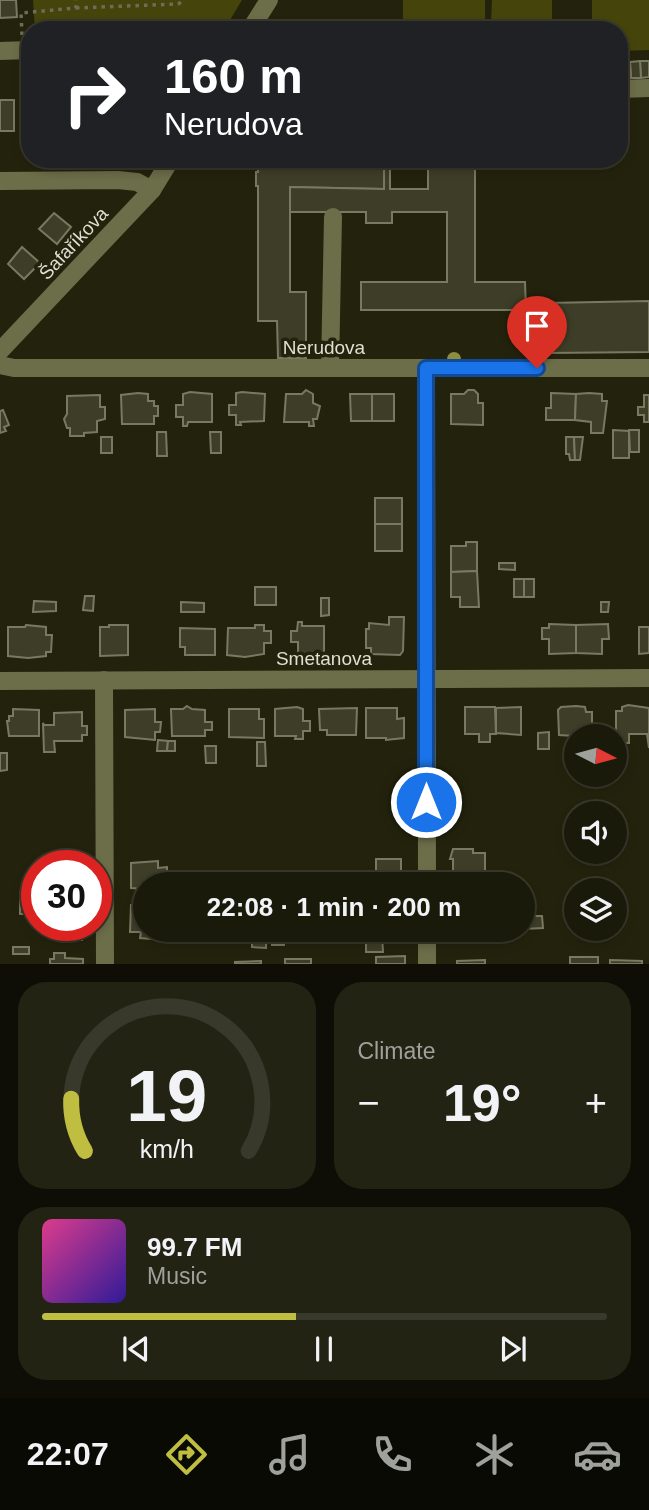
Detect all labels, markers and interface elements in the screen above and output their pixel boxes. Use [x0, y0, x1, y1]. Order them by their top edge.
icon: right [49, 49, 140, 140]
text: 160 m [164, 49, 303, 103]
text: Nerudova [164, 106, 303, 142]
street label: Šafaříkova [35, 203, 112, 284]
pin [507, 296, 567, 368]
icon: arrive [518, 307, 556, 345]
street label: Nerudova [283, 337, 366, 358]
street label: Smetanova [276, 648, 372, 669]
north arrow [564, 724, 626, 788]
map controls [564, 724, 627, 941]
position arrow [389, 765, 463, 839]
button: sound [564, 801, 627, 864]
speed limit sign: 30 [21, 850, 112, 941]
button: layers [564, 878, 627, 941]
text: 22:08 · 1 min · 200 m [207, 892, 461, 922]
text: Climate [358, 1038, 435, 1064]
text: 19 [126, 1056, 207, 1137]
text: 19° [443, 1074, 522, 1132]
text: − [358, 1082, 380, 1124]
text: + [585, 1082, 607, 1124]
text: km/h [140, 1135, 194, 1163]
text: 99.7 FM [147, 1232, 242, 1262]
text: Music [147, 1263, 207, 1289]
icon: previous [117, 1330, 155, 1368]
icon: pause [305, 1330, 343, 1368]
icon: next [494, 1330, 532, 1368]
icon: directions [162, 1430, 211, 1479]
icon: music [265, 1430, 314, 1479]
icon: phone [368, 1430, 417, 1479]
icon: climate [470, 1430, 519, 1479]
icon: car [573, 1430, 622, 1479]
text: 22:07 [27, 1436, 109, 1472]

